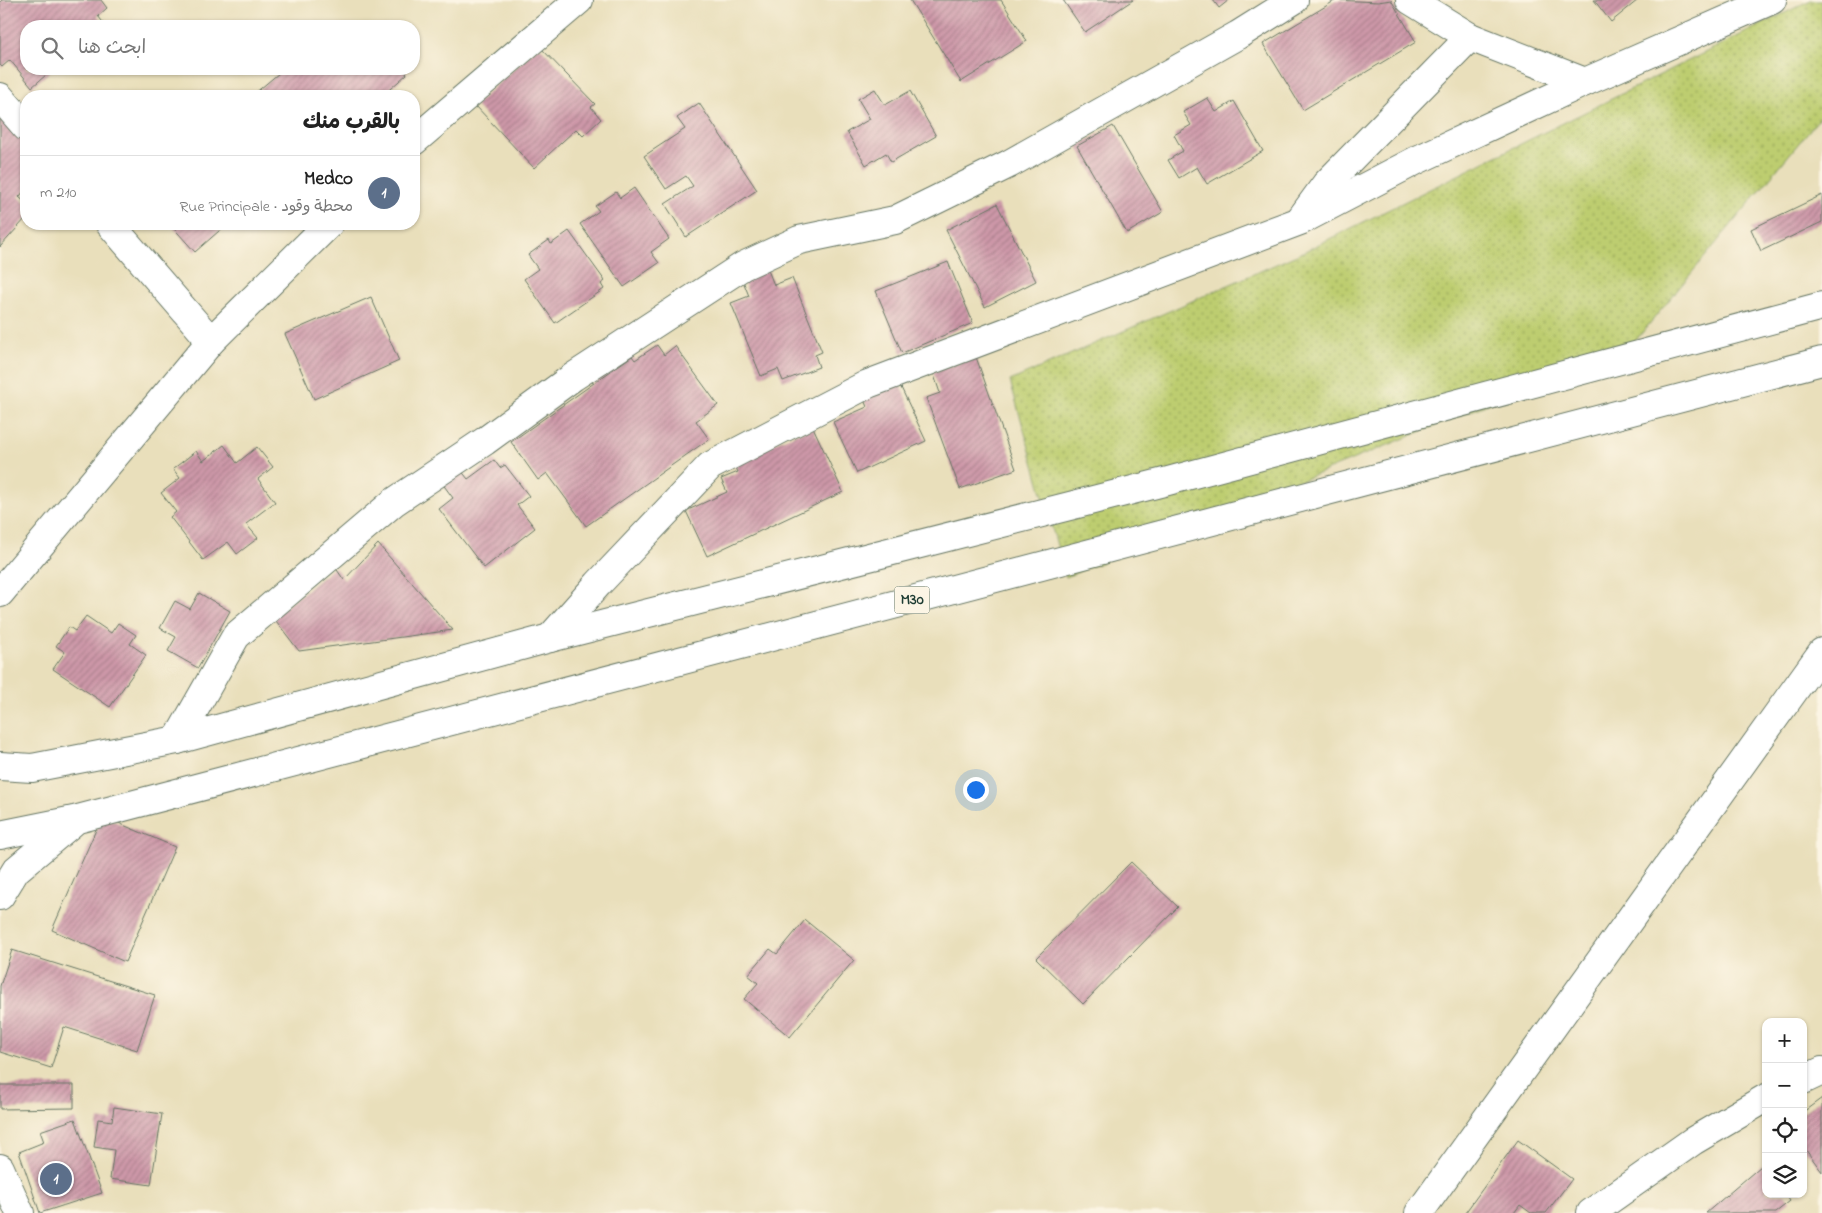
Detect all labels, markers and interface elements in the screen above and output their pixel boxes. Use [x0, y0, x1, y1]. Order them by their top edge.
search box [20, 20, 420, 75]
icon: search [38, 34, 66, 62]
text: ابحث هنا [78, 35, 146, 62]
text: بالقرب منك [303, 108, 400, 138]
text: Medco [304, 166, 353, 193]
text: 210 m [40, 181, 76, 205]
text: 1 [381, 181, 387, 205]
text: محطة وقود · Rue Principale [179, 195, 353, 219]
road number: M30 [894, 586, 930, 614]
your location [963, 777, 989, 803]
map controls [1762, 1018, 1807, 1198]
button: + [1762, 1018, 1807, 1063]
button: − [1762, 1063, 1807, 1108]
button: locate [1762, 1108, 1807, 1153]
button: layers [1762, 1153, 1807, 1198]
pin: 1 [40, 1160, 72, 1198]

